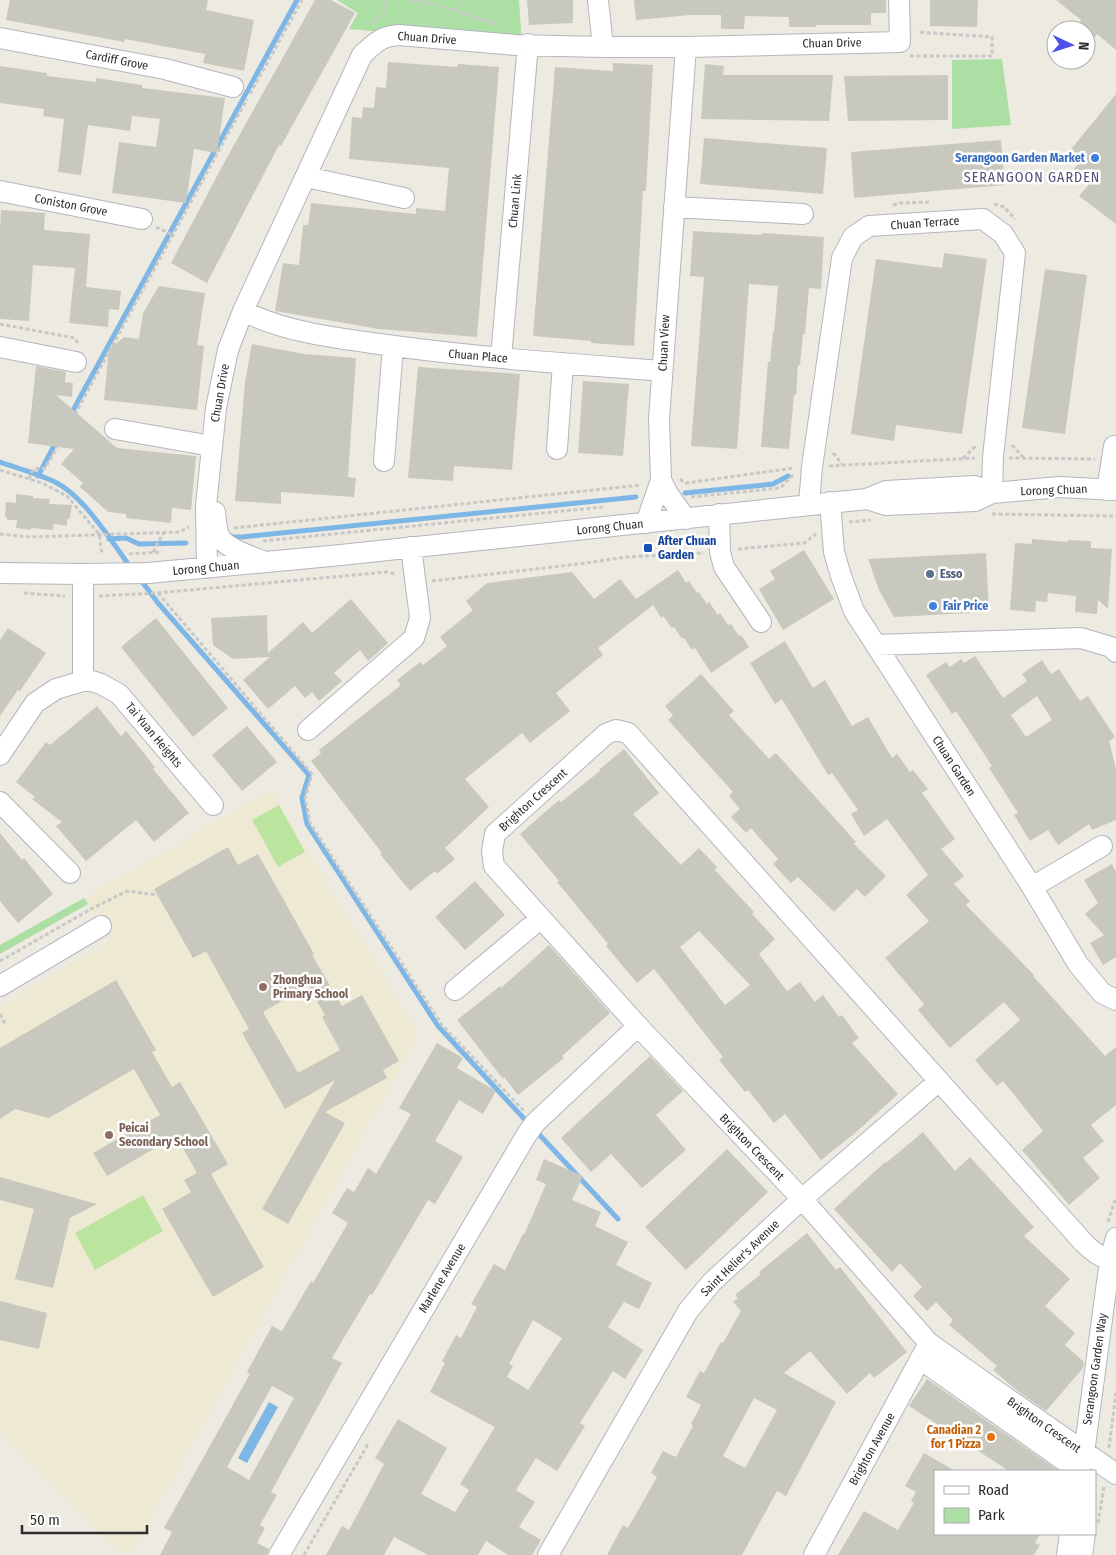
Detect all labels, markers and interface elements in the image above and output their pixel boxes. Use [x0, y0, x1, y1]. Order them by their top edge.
north arrow [1046, 20, 1096, 70]
street label: Chuan Drive [397, 29, 457, 47]
street label: Chuan Drive [802, 35, 862, 51]
text: N [1075, 41, 1092, 51]
street label: Cardiff Grove [84, 47, 150, 73]
place label: Serangoon Garden Market [955, 151, 1086, 165]
marker: Serangoon Garden Market [1089, 152, 1101, 164]
district label: SERANGOON GARDEN [964, 169, 1100, 186]
street label: Chuan Link [506, 173, 524, 228]
street label: Coniston Grove [33, 191, 109, 219]
street label: Chuan Terrace [890, 214, 960, 232]
street label: Chuan View [656, 314, 672, 372]
street label: Chuan Place [448, 346, 508, 366]
street label: Chuan Drive [208, 363, 232, 423]
street label: Lorong Chuan [1020, 482, 1088, 498]
street label: Lorong Chuan [576, 517, 644, 537]
place label: After Chuan Garden [657, 534, 716, 562]
marker: After Chuan Garden [642, 542, 654, 554]
street label: Lorong Chuan [172, 558, 240, 578]
place label: Esso [940, 567, 963, 581]
marker: Esso [924, 568, 936, 580]
place label: Fair Price [943, 599, 988, 613]
marker: Fair Price [927, 600, 939, 612]
street label: Tai Yuan Heights [123, 700, 185, 770]
street label: Chuan Garden [929, 733, 979, 799]
street label: Brighton Crescent [496, 766, 570, 834]
place label: Zhonghua Primary School [273, 973, 349, 1001]
marker: Zhonghua Primary School [257, 981, 269, 993]
street label: Brighton Crescent [717, 1111, 787, 1183]
place label: Peicai Secondary School [119, 1121, 209, 1149]
marker: Peicai Secondary School [103, 1129, 115, 1141]
street label: Saint Helier's Avenue [698, 1217, 782, 1299]
street label: Marlene Avenue [416, 1241, 468, 1315]
street label: Serangoon Garden Way [1080, 1311, 1110, 1426]
street label: Brighton Crescent [1004, 1394, 1084, 1456]
street label: Brighton Avenue [846, 1410, 898, 1488]
place label: Canadian 2 for 1 Pizza [927, 1423, 981, 1451]
marker: Canadian 2 for 1 Pizza [985, 1431, 997, 1443]
legend [934, 1470, 1096, 1535]
text: Road [978, 1481, 1009, 1499]
scale bar [22, 1502, 148, 1534]
text: Park [978, 1506, 1005, 1524]
text: 50 m [30, 1511, 60, 1529]

